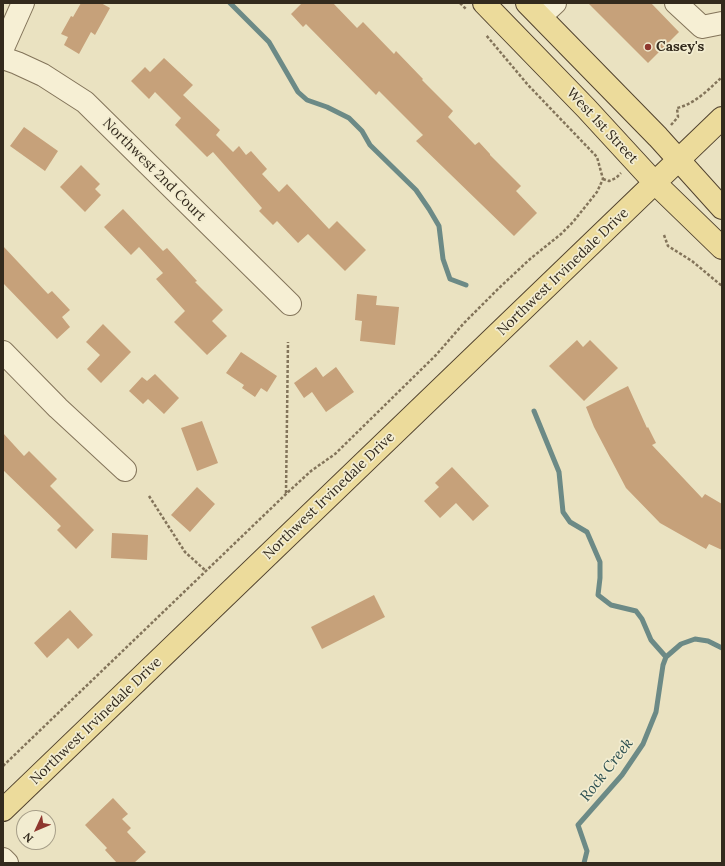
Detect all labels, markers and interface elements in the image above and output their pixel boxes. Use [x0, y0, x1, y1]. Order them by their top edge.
place label: Casey's [656, 39, 704, 55]
marker: Casey's [643, 42, 653, 52]
street label: West 1st Street [563, 85, 641, 167]
street label: Northwest 2nd Court [99, 115, 209, 225]
street label: Northwest Irvinedale Drive [494, 205, 632, 339]
street label: Northwest Irvinedale Drive [260, 429, 398, 563]
street label: Northwest Irvinedale Drive [27, 654, 165, 788]
water label: Rock Creek [577, 735, 637, 805]
north arrow [16, 810, 56, 850]
text: N [20, 830, 36, 846]

